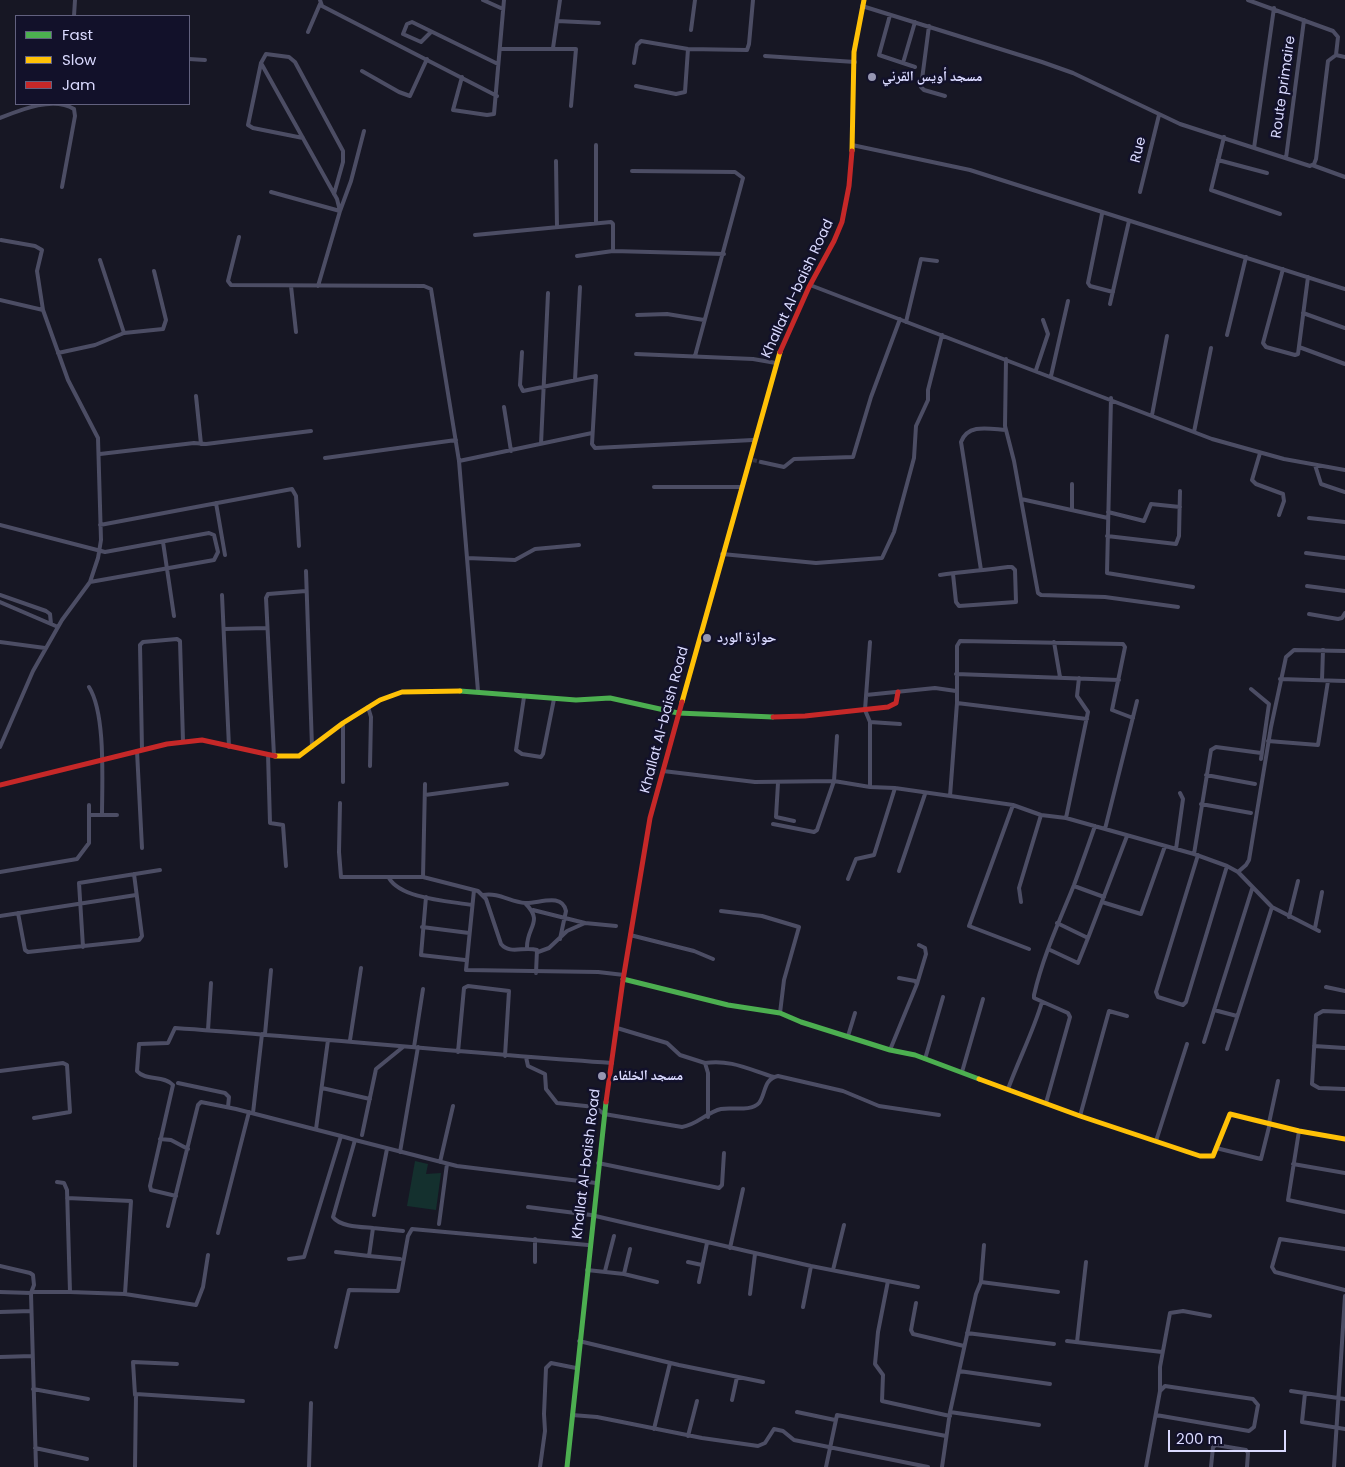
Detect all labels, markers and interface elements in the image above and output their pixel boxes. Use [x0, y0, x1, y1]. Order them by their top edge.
legend [15, 15, 190, 105]
text: Fast [62, 24, 93, 45]
street label: Route primaire [1268, 35, 1300, 139]
text: Slow [62, 49, 96, 70]
place label: مسجد أويس القرني [882, 69, 982, 85]
marker: مسجد أويس القرني [866, 71, 878, 83]
text: Jam [62, 74, 96, 95]
street label: Rue [1128, 135, 1150, 165]
street label: Khallat Al-baish Road [758, 217, 838, 361]
place label: حوازة الورد [717, 630, 776, 646]
marker: حوازة الورد [701, 632, 713, 644]
street label: Khallat Al-baish Road [637, 645, 693, 795]
place label: مسجد الخلفاء [612, 1068, 683, 1084]
marker: مسجد الخلفاء [596, 1070, 608, 1082]
street label: Khallat Al-baish Road [569, 1088, 605, 1240]
scale bar [1170, 1420, 1288, 1452]
text: 200 m [1176, 1428, 1223, 1449]

